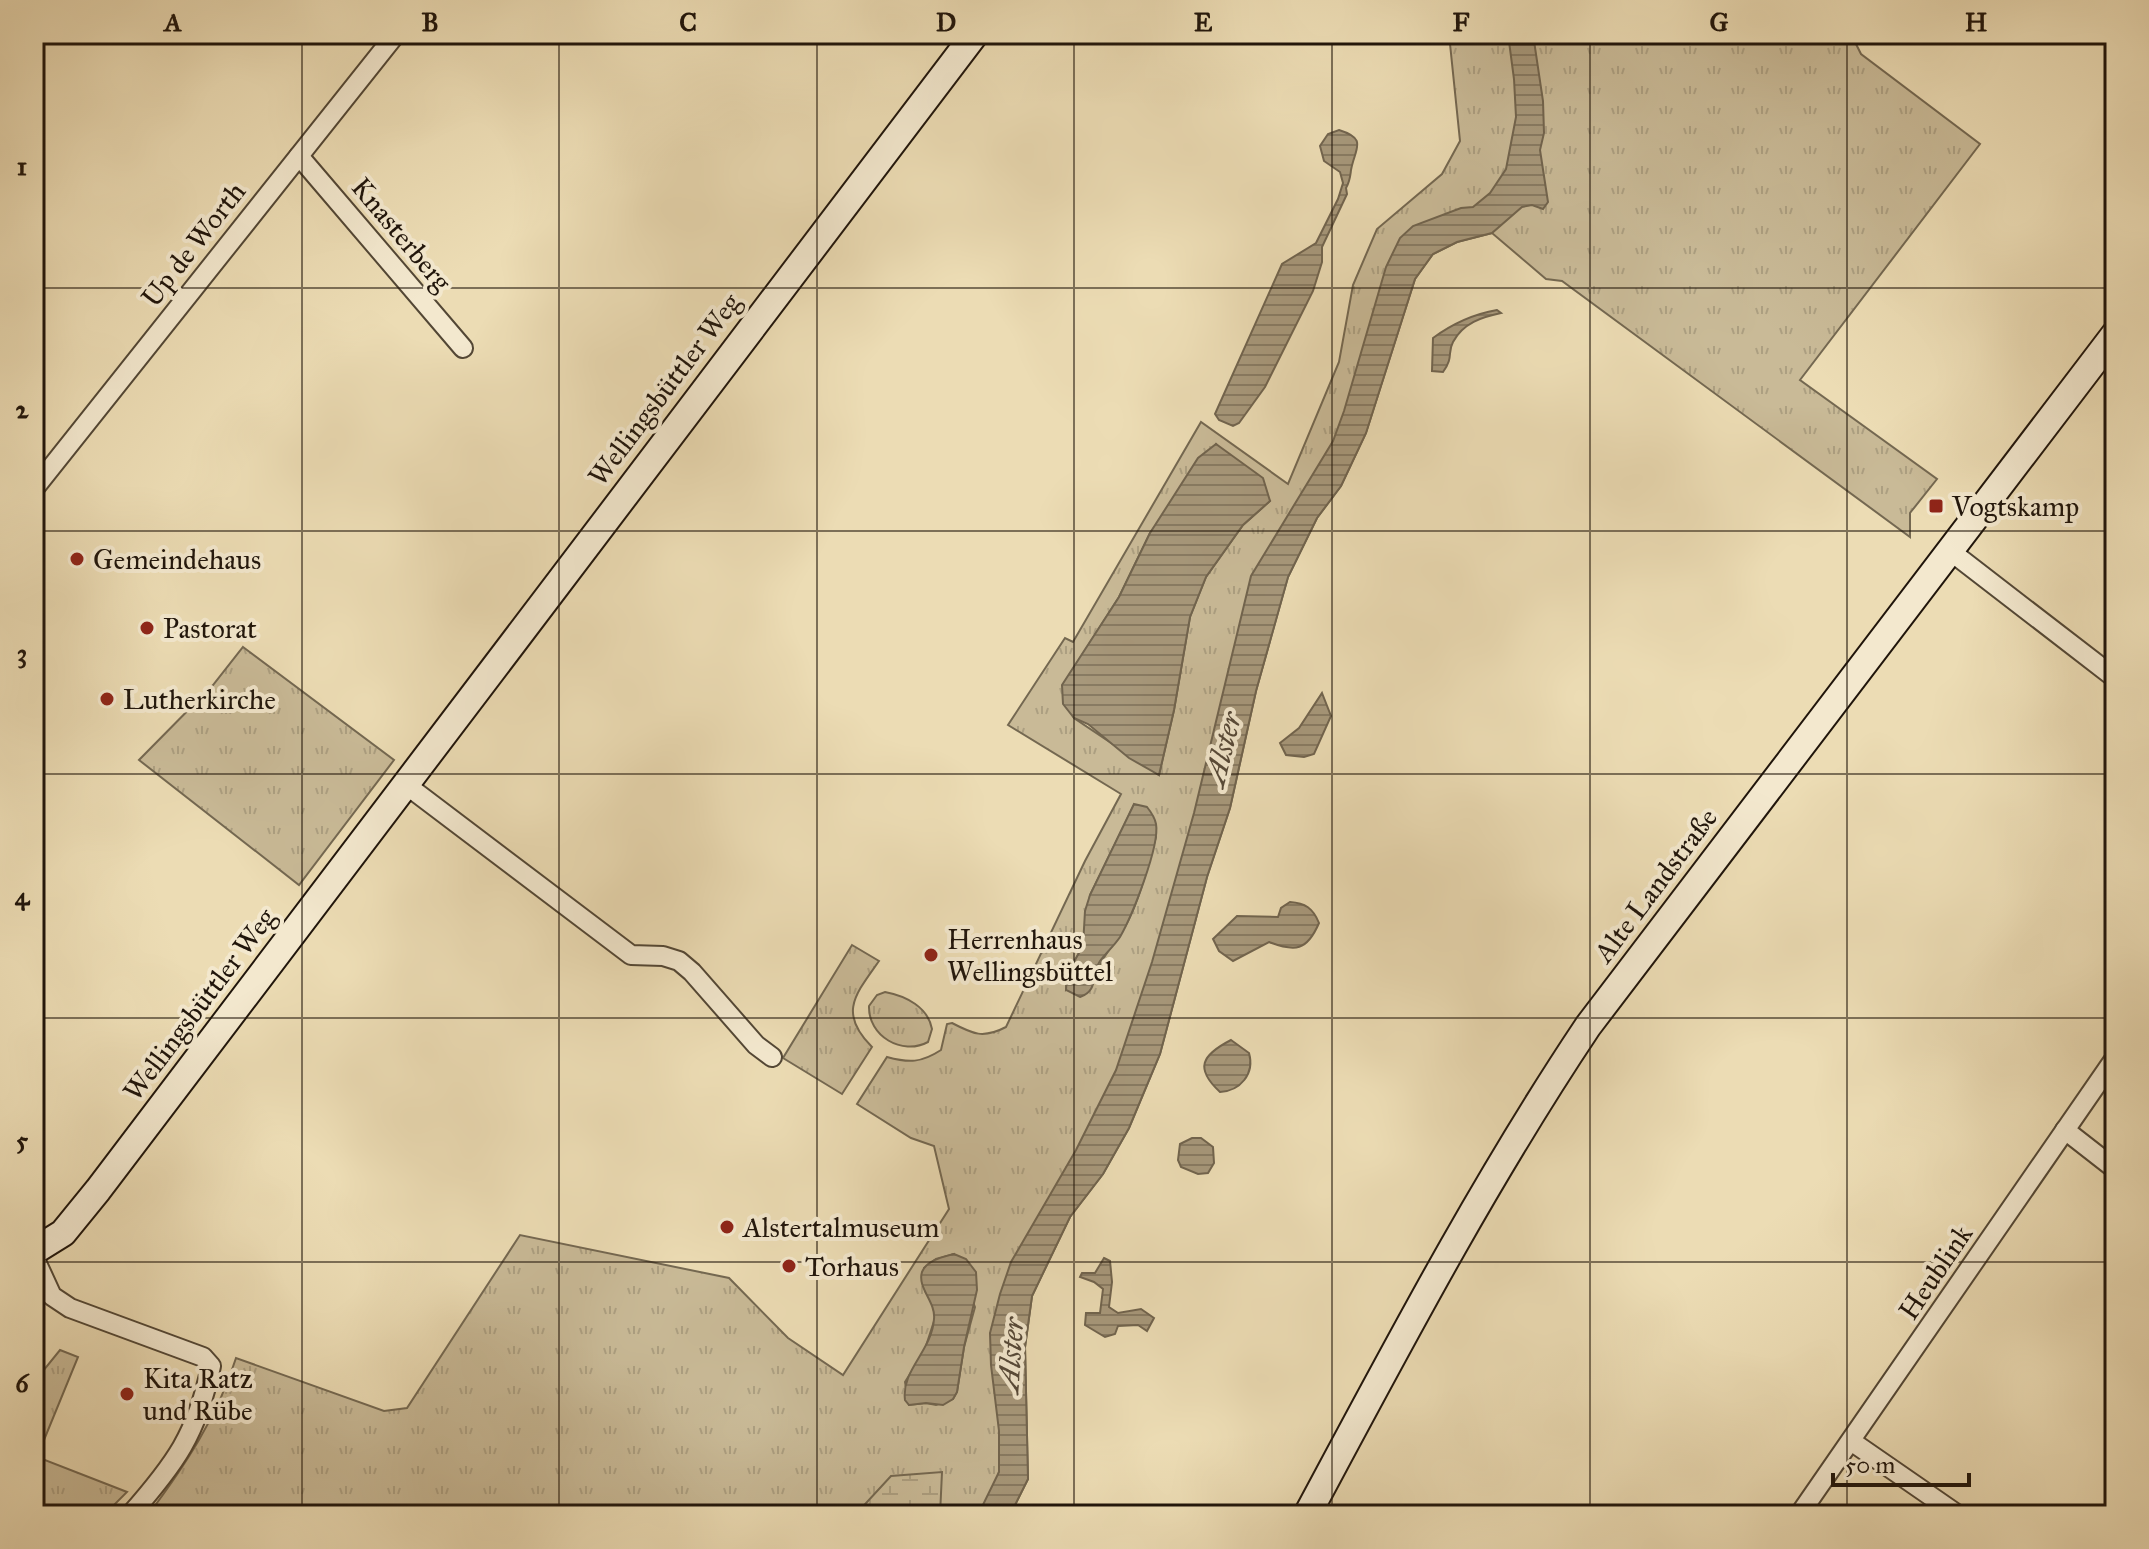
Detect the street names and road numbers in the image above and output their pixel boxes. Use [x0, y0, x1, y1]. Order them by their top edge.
street label: Knasterberg [344, 170, 460, 299]
street label: Up de Worth [134, 174, 253, 314]
street label: Wellingsbüttler Weg [580, 285, 749, 493]
street label: Alte Landstraße [1585, 801, 1725, 970]
street label: Wellingsbüttler Weg [115, 900, 284, 1108]
street label: Heublink [1891, 1218, 1980, 1327]

